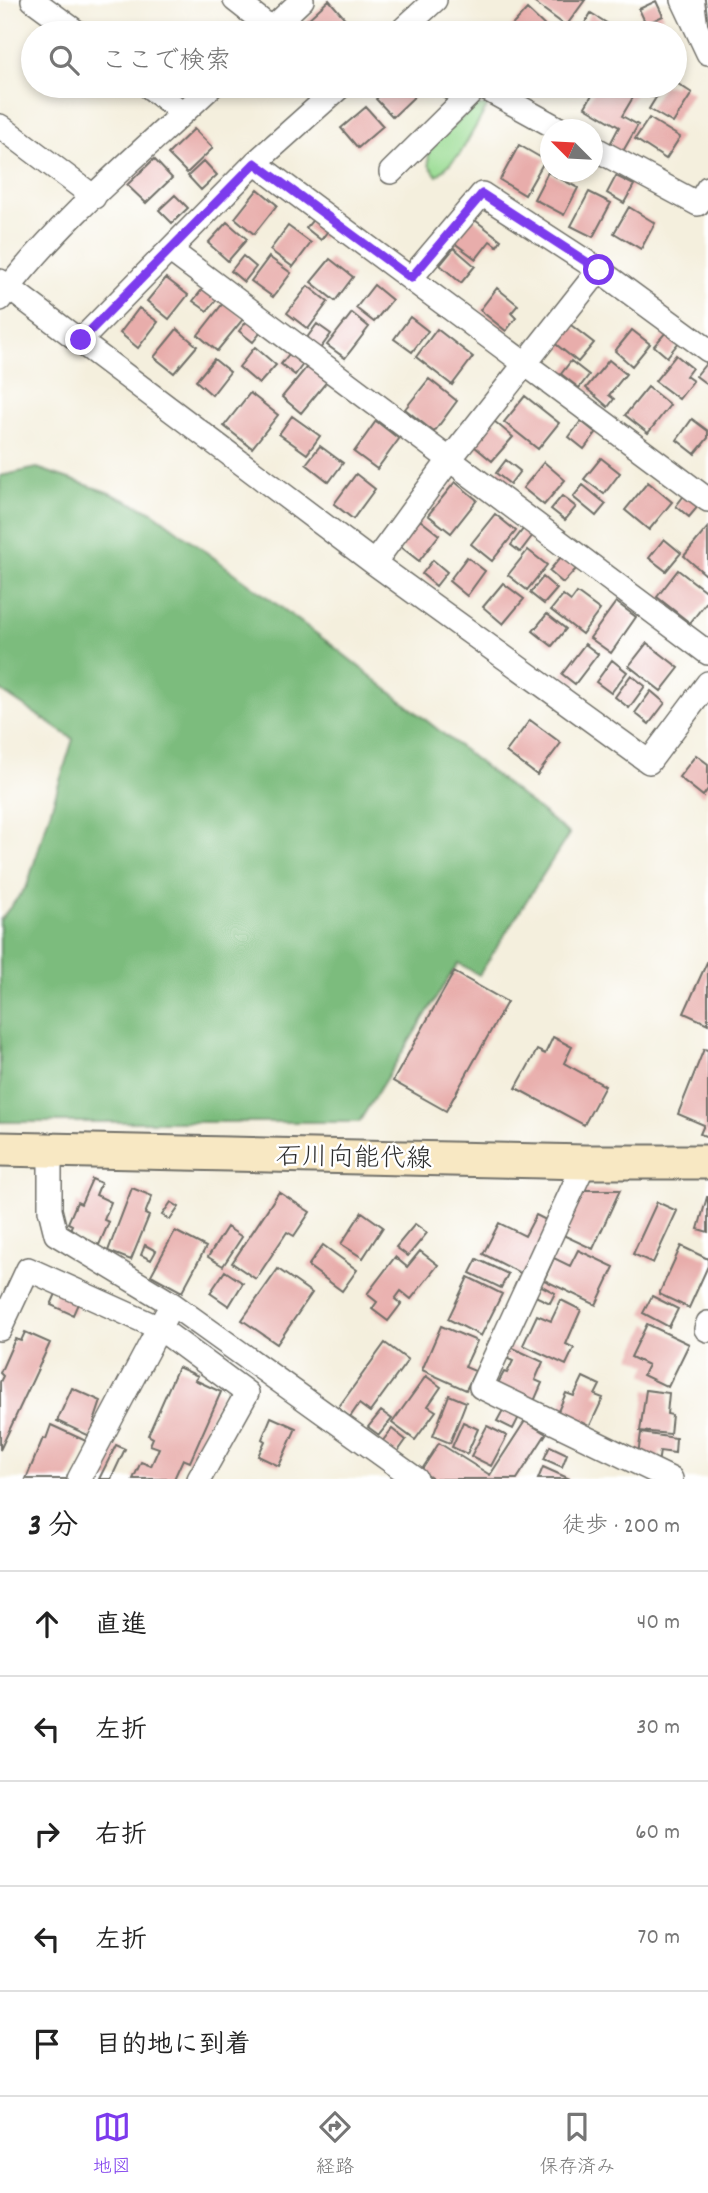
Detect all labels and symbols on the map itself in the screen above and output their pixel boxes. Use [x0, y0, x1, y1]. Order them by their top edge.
north arrow [540, 119, 603, 182]
route start [583, 254, 614, 285]
route end [65, 324, 96, 355]
street label: 石川向能代線 [276, 1140, 432, 1179]

